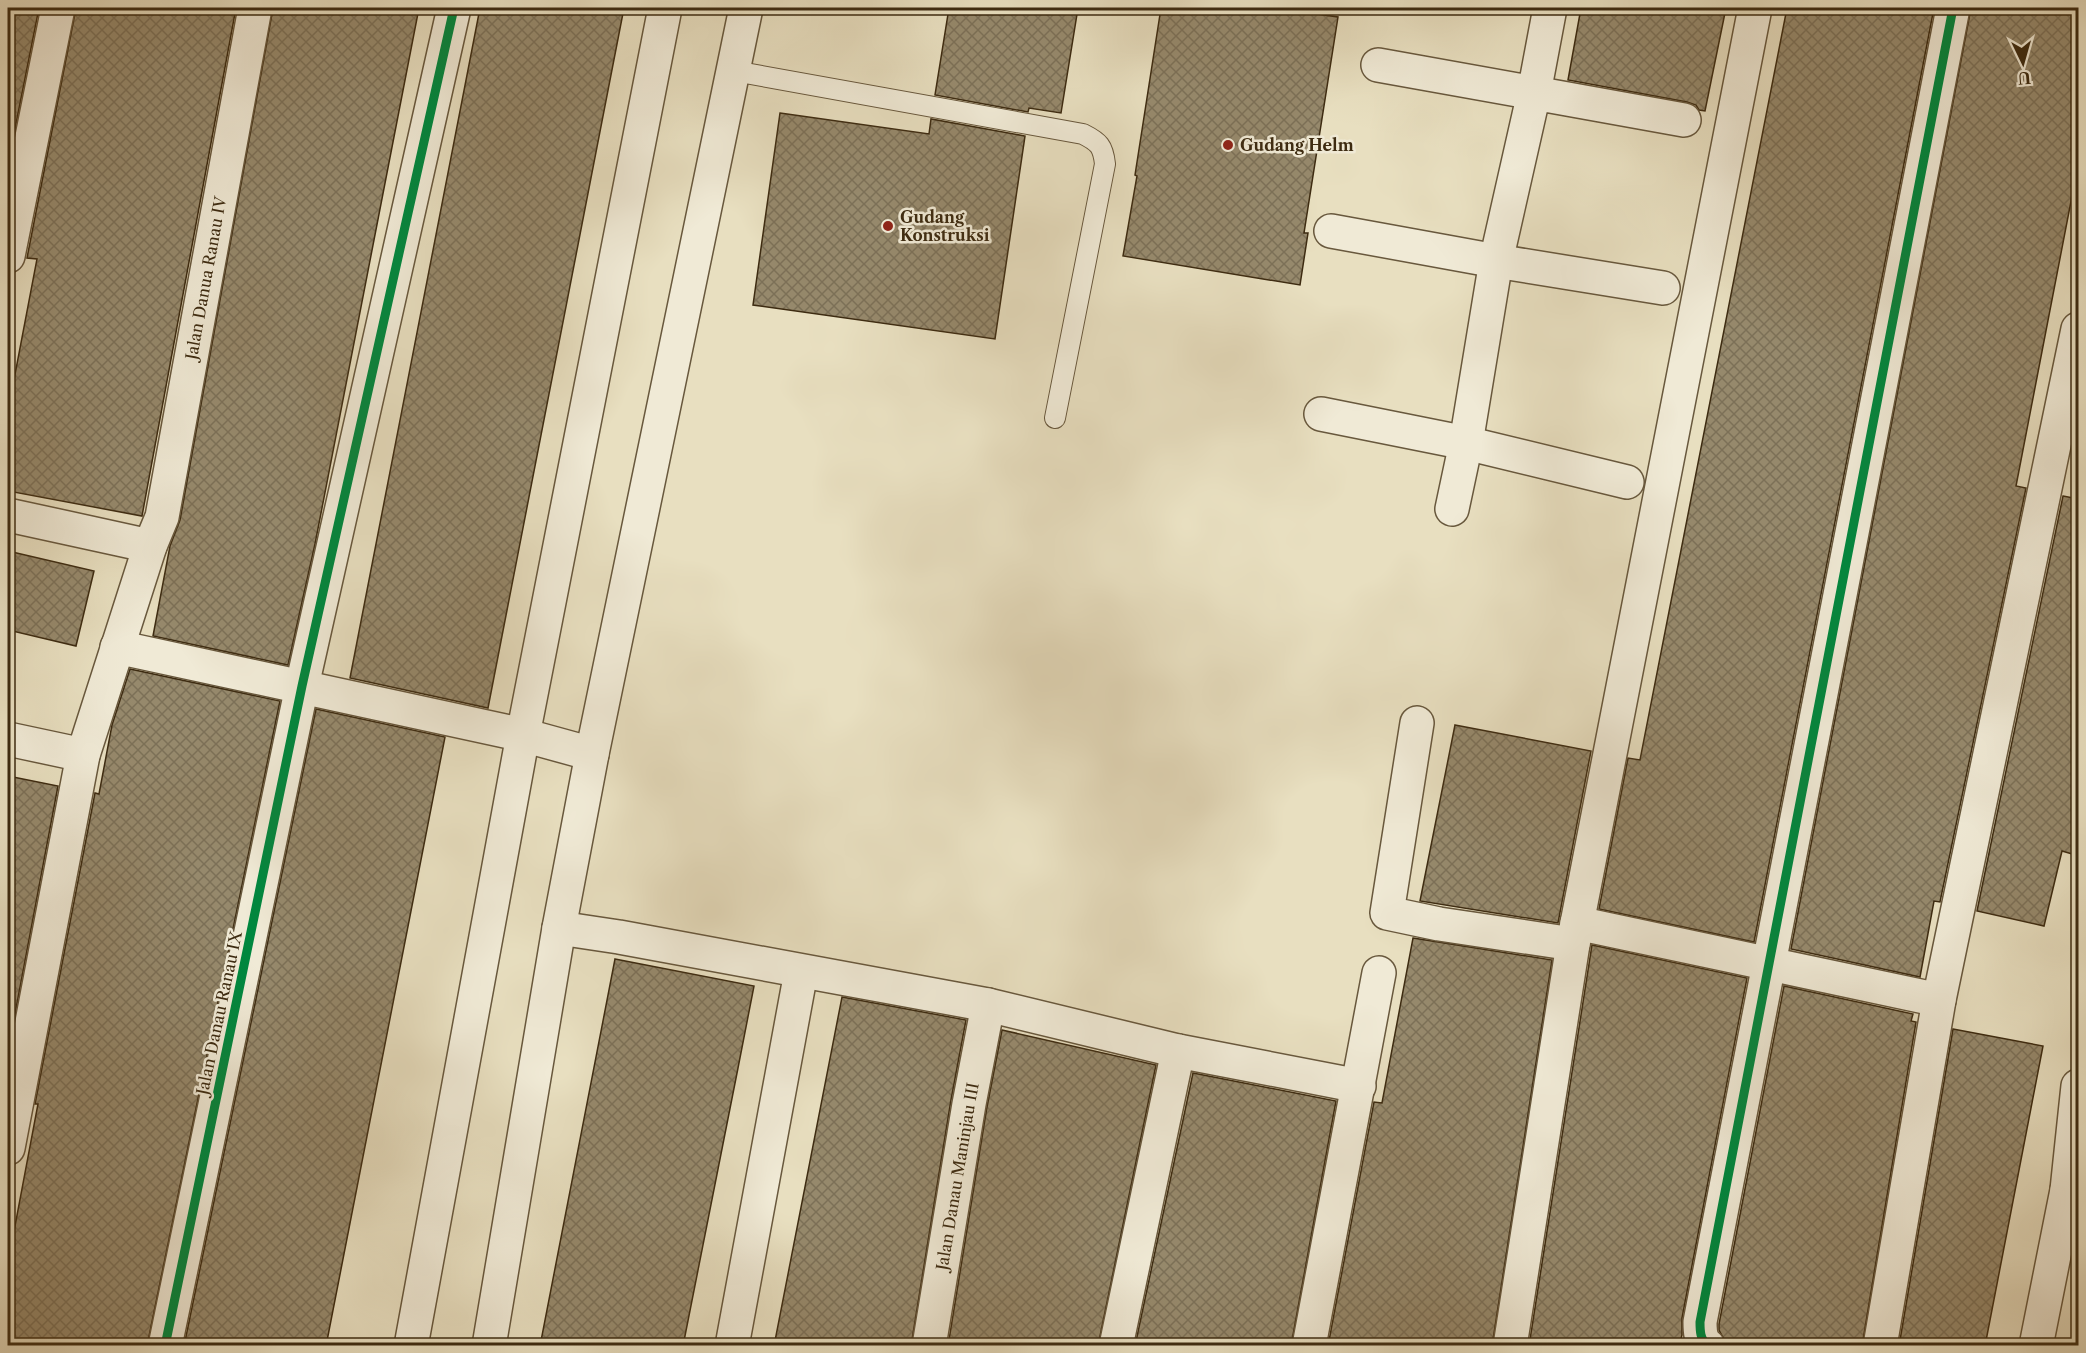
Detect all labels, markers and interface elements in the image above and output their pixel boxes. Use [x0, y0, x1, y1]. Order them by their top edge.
north arrow [1993, 33, 2053, 93]
text: U [2017, 67, 2032, 88]
place label: Gudang Helm [1240, 135, 1354, 155]
marker: Gudang Helm [1221, 138, 1235, 152]
street label: Jalan Danua Ranau IV [180, 194, 230, 364]
place label: Gudang Konstruksi [900, 207, 990, 245]
marker: Gudang Konstruksi [881, 219, 895, 233]
street label: Jalan Danau Ranau IX [191, 929, 246, 1100]
street label: Jalan Danau Maninjau III [931, 1081, 983, 1275]

